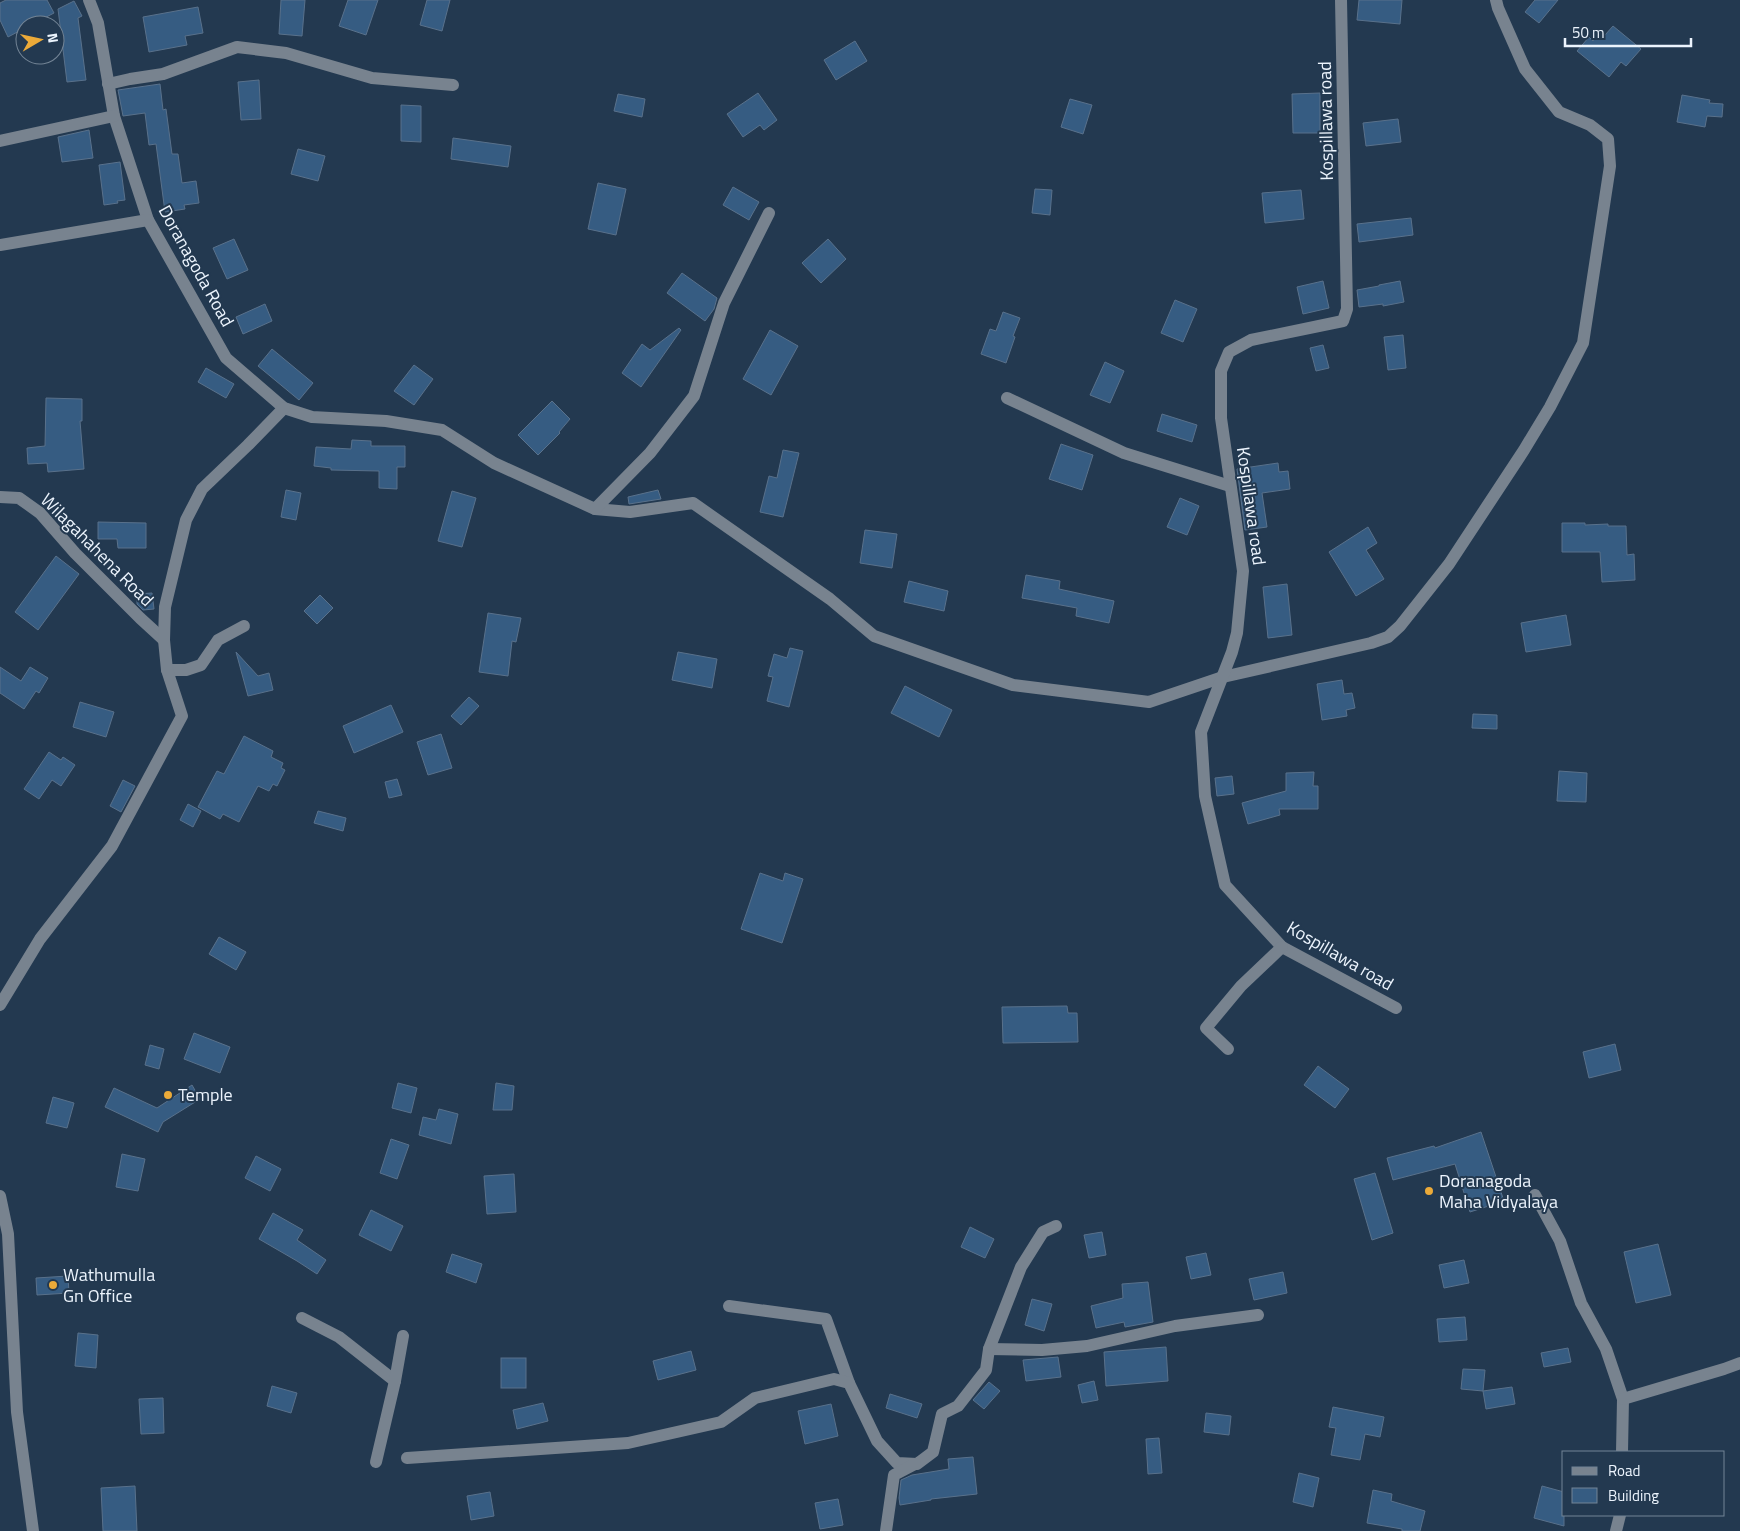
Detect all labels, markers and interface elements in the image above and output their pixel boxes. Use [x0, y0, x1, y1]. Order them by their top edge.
north arrow [15, 15, 65, 65]
scale bar [1565, 15, 1691, 47]
text: 50 m [1572, 21, 1605, 44]
text: N [42, 31, 64, 44]
street label: Kospillawa road [1311, 61, 1340, 181]
street label: Doranagoda Road [152, 200, 241, 331]
street label: Kospillawa road [1230, 445, 1273, 567]
street label: Wilagahahena Road [35, 487, 160, 612]
street label: Kospillawa road [1282, 914, 1399, 997]
place label: Temple [178, 1081, 233, 1108]
marker: Temple [162, 1089, 174, 1101]
place label: Doranagoda Maha Vidyalaya [1439, 1167, 1558, 1215]
marker: Doranagoda Maha Vidyalaya [1423, 1185, 1435, 1197]
place label: Wathumulla Gn Office [63, 1261, 155, 1309]
marker: Wathumulla Gn Office [47, 1279, 59, 1291]
legend [1562, 1451, 1725, 1516]
text: Road [1608, 1459, 1640, 1482]
text: Building [1608, 1484, 1659, 1507]

